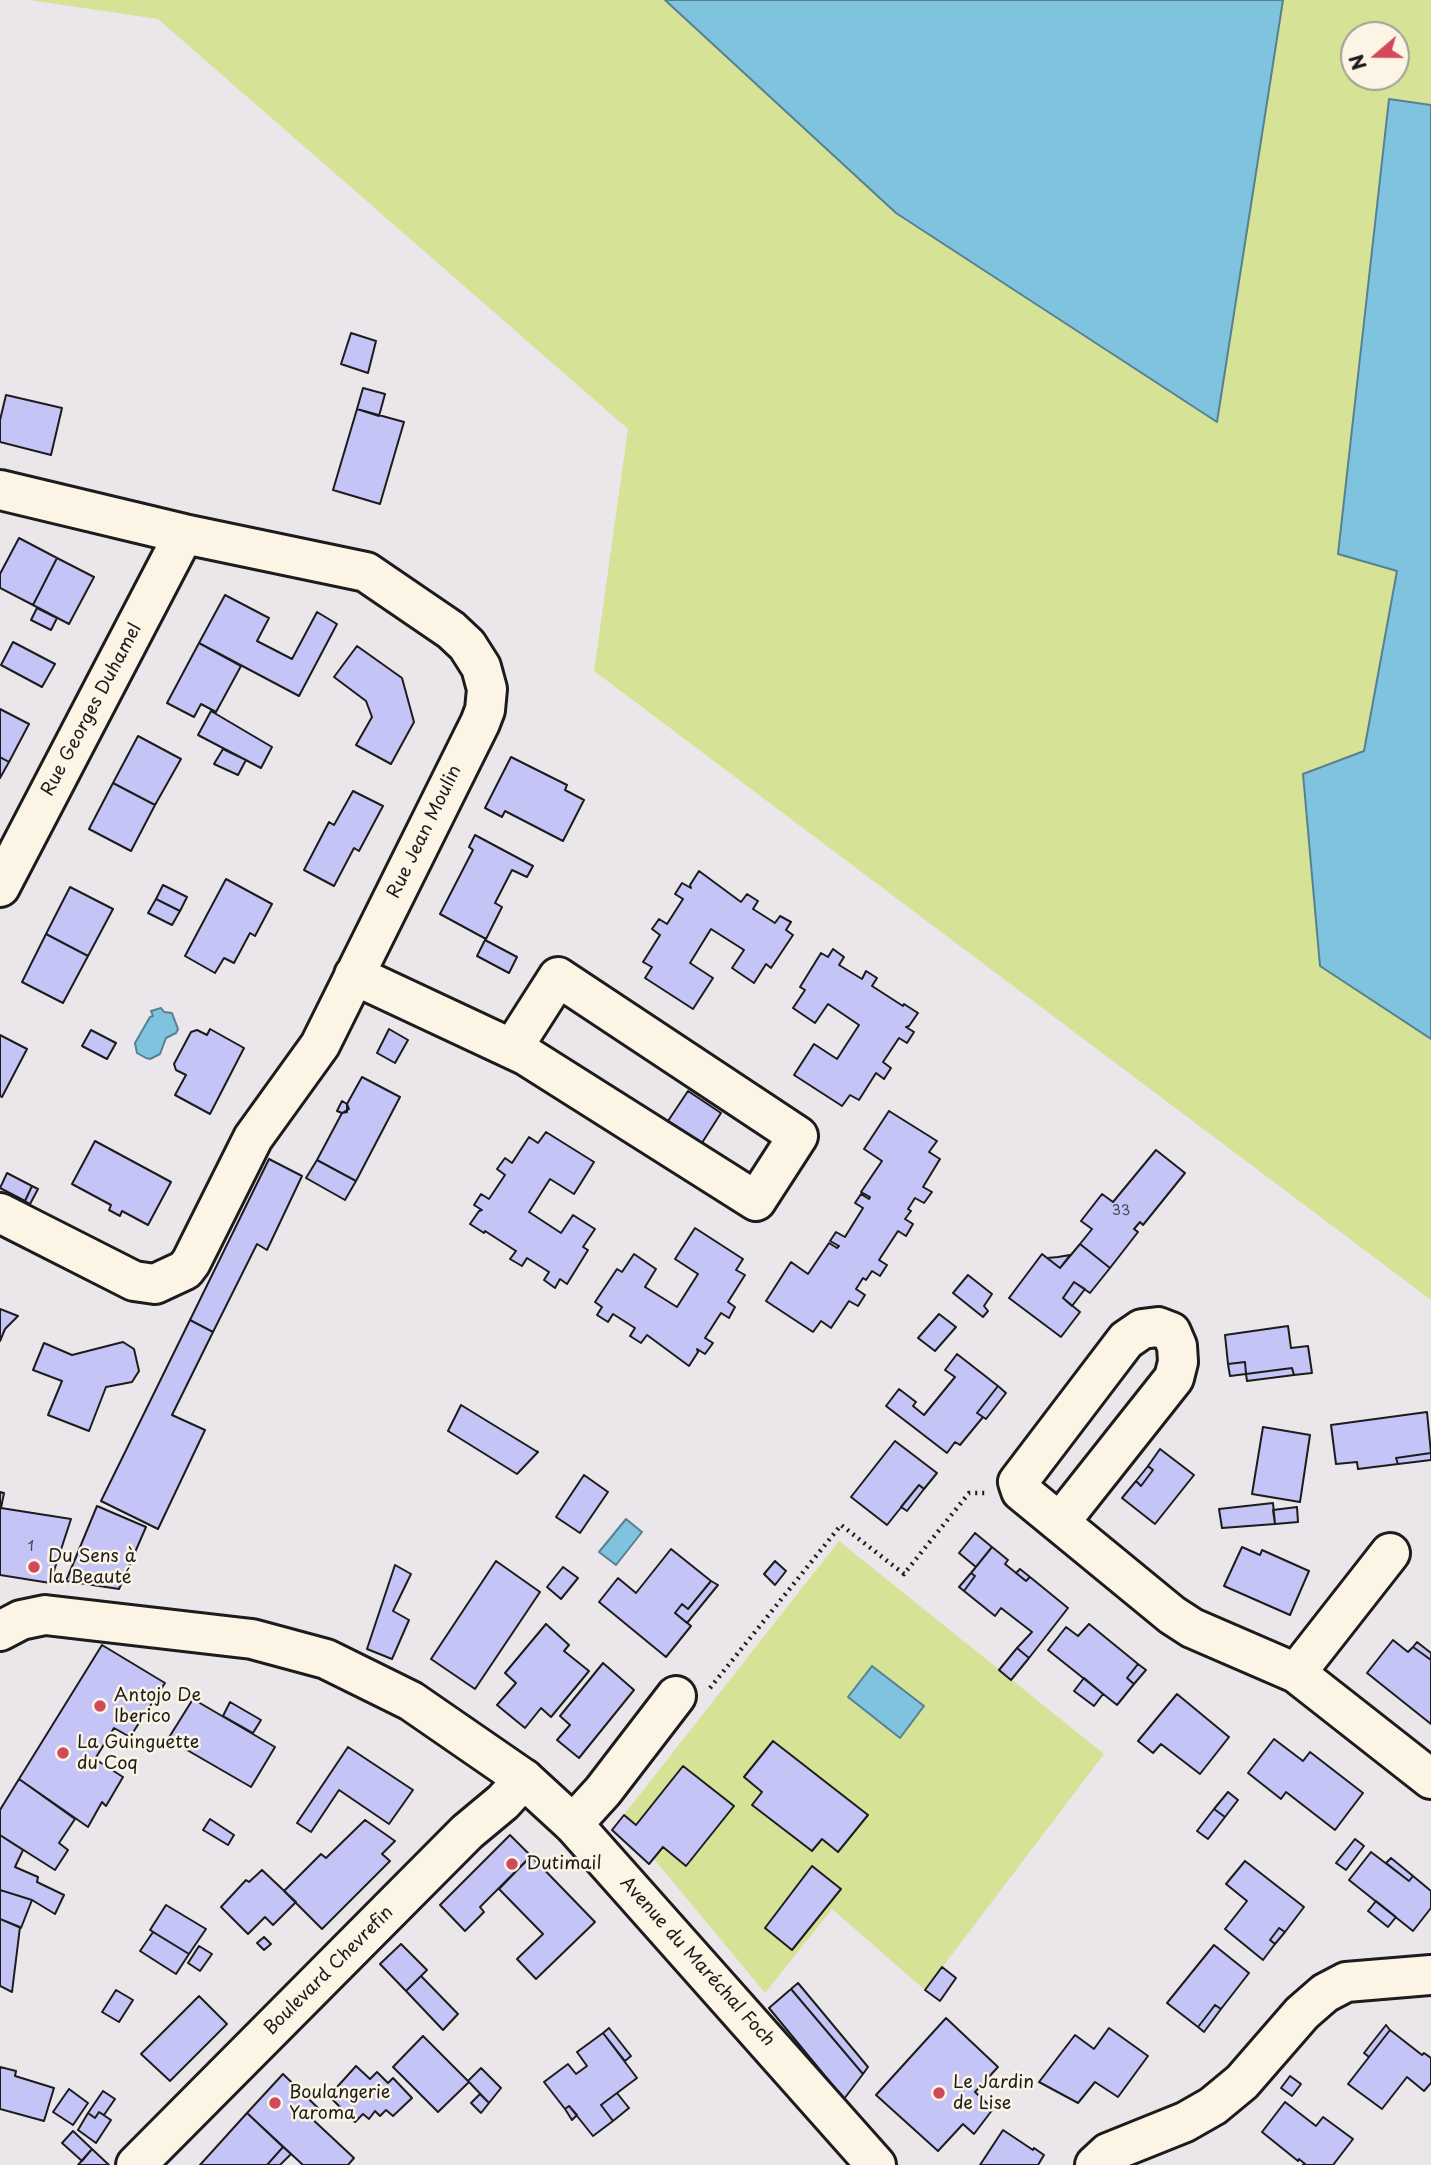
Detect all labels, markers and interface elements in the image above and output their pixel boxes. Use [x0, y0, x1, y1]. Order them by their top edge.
north arrow [1340, 21, 1410, 91]
text: N [1341, 51, 1373, 74]
street label: Rue Georges Duhamel [37, 620, 147, 800]
street label: Rue Jean Moulin [383, 762, 467, 902]
house number: 33 [1112, 1203, 1130, 1219]
house number: 1 [28, 1539, 34, 1555]
place label: Du Sens à la Beauté [48, 1546, 136, 1588]
marker: Du Sens à la Beauté [26, 1559, 42, 1575]
place label: Antojo De Iberico [114, 1685, 201, 1728]
marker: Antojo De Iberico [92, 1698, 108, 1714]
place label: La Guinguette du Coq [77, 1732, 199, 1774]
marker: La Guinguette du Coq [55, 1745, 71, 1761]
place label: Dutimail [526, 1853, 602, 1875]
marker: Dutimail [504, 1856, 520, 1872]
street label: Avenue du Maréchal Foch [615, 1873, 779, 2051]
street label: Boulevard Chevrefin [260, 1902, 398, 2040]
place label: Le Jardin de Lise [953, 2072, 1034, 2114]
place label: Boulangerie Yaroma [289, 2082, 390, 2124]
marker: Le Jardin de Lise [931, 2085, 947, 2101]
marker: Boulangerie Yaroma [267, 2095, 283, 2111]

